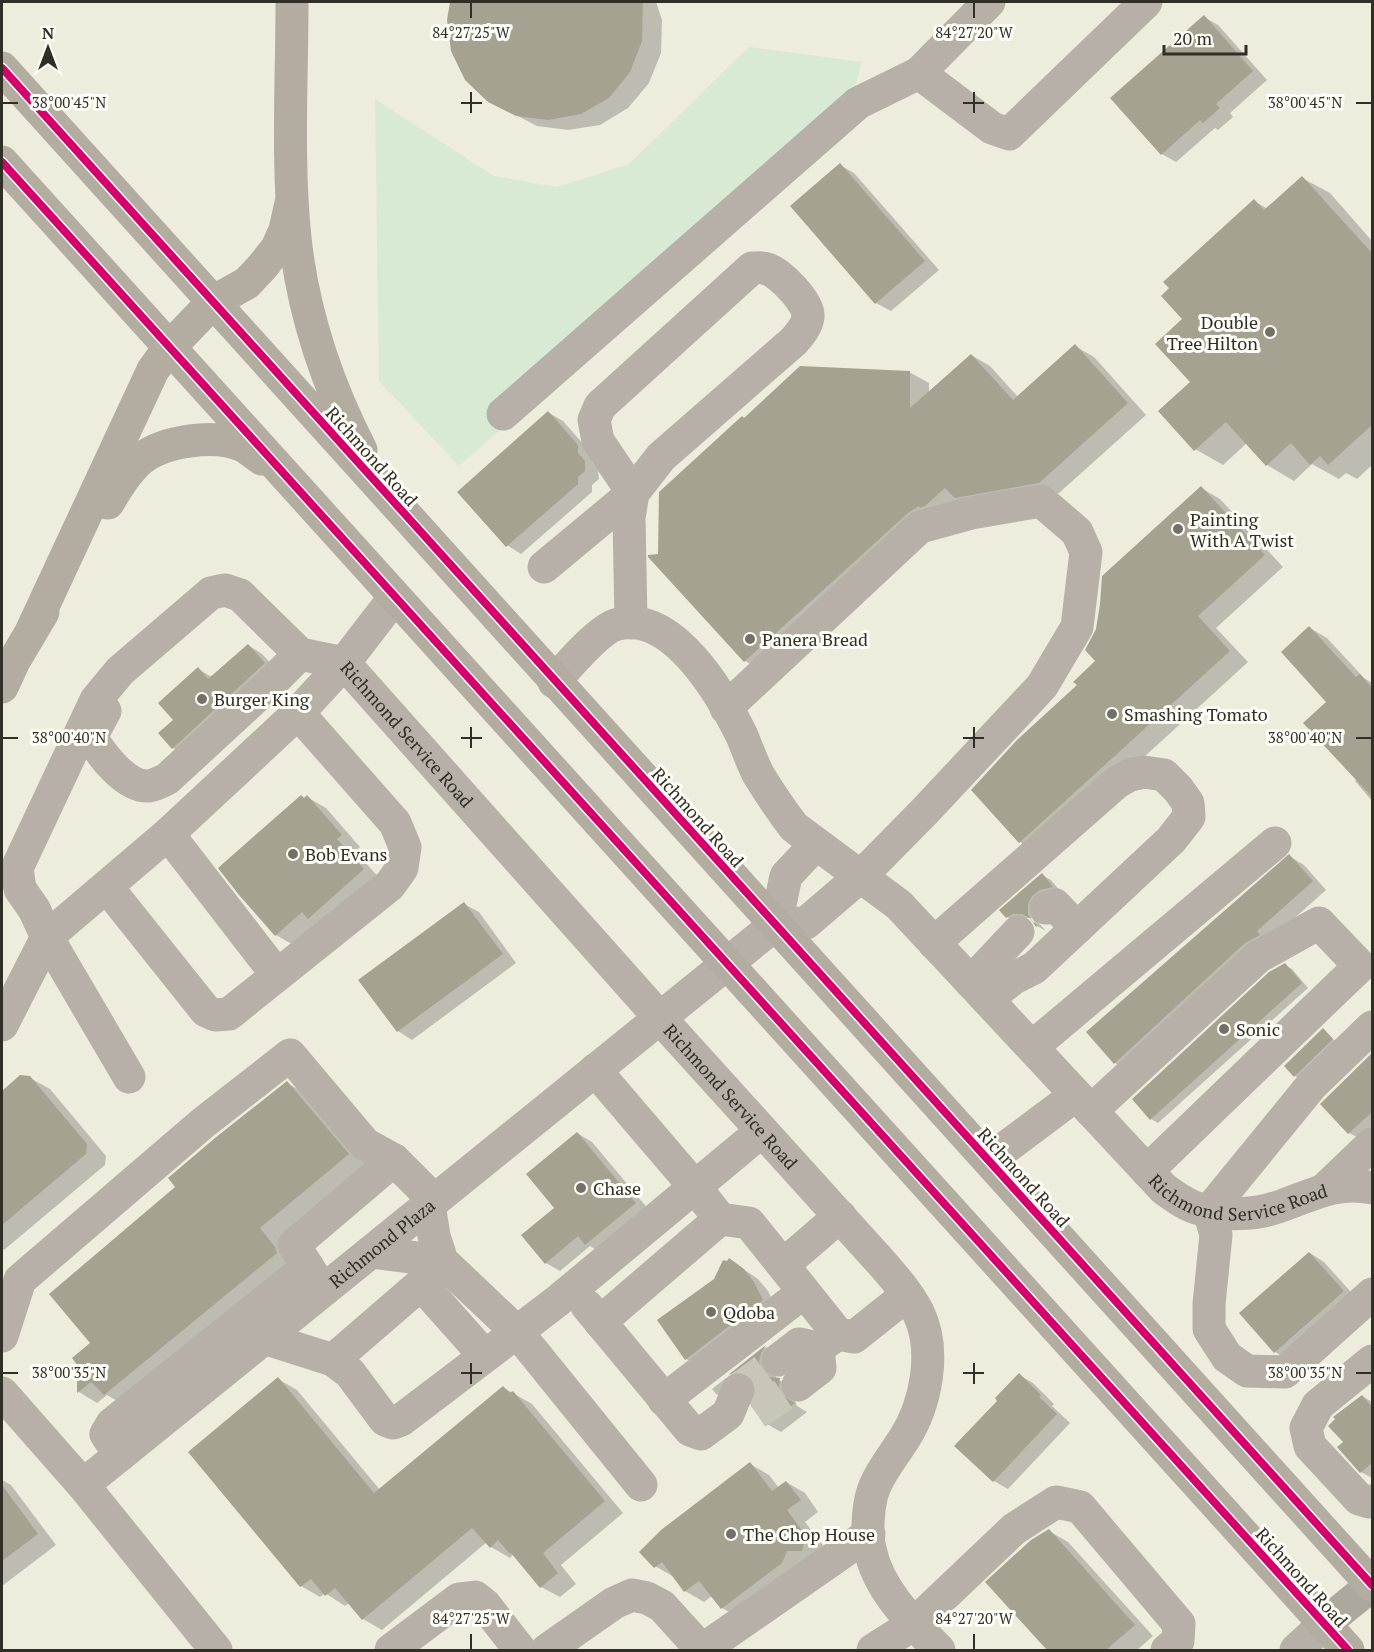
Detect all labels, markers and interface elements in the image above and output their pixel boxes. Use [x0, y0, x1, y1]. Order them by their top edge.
north arrow [18, 18, 78, 78]
scale bar [1164, 18, 1246, 56]
text: N [42, 22, 54, 44]
text: 84°27'25"W [432, 22, 511, 42]
text: 84°27'20"W [935, 22, 1014, 42]
text: 20 m [1173, 26, 1213, 50]
text: 38°00'45"N [32, 92, 106, 112]
text: 38°00'45"N [1268, 92, 1342, 112]
place label: Double Tree Hilton [1167, 310, 1258, 355]
marker: Double Tree Hilton [1263, 325, 1277, 339]
street label: Richmond Road [321, 401, 423, 511]
place label: Painting With A Twist [1190, 507, 1294, 552]
marker: Painting With A Twist [1171, 522, 1185, 536]
place label: Panera Bread [762, 627, 868, 651]
marker: Panera Bread [743, 632, 757, 646]
street label: Richmond Service Road [335, 656, 479, 812]
place label: Burger King [214, 687, 310, 711]
marker: Burger King [195, 692, 209, 706]
place label: Smashing Tomato [1124, 702, 1268, 726]
marker: Smashing Tomato [1105, 707, 1119, 721]
text: 38°00'40"N [32, 727, 106, 747]
text: 38°00'40"N [1268, 727, 1342, 747]
street label: Richmond Road [647, 762, 749, 872]
place label: Bob Evans [305, 842, 387, 866]
marker: Bob Evans [286, 847, 300, 861]
place label: Sonic [1236, 1017, 1280, 1041]
street label: Richmond Service Road [659, 1018, 803, 1174]
marker: Sonic [1217, 1022, 1231, 1036]
street label: Richmond Road [973, 1122, 1075, 1232]
street label: Richmond Service Road [1144, 1169, 1330, 1226]
place label: Chase [593, 1176, 641, 1200]
marker: Chase [574, 1181, 588, 1195]
street label: Richmond Plaza [324, 1193, 440, 1293]
place label: Qdoba [723, 1300, 775, 1324]
marker: Qdoba [704, 1305, 718, 1319]
text: 38°00'35"N [32, 1362, 106, 1382]
text: 38°00'35"N [1268, 1362, 1342, 1382]
place label: The Chop House [743, 1522, 875, 1546]
street label: Richmond Road [1251, 1522, 1353, 1632]
marker: The Chop House [724, 1527, 738, 1541]
text: 84°27'25"W [432, 1608, 511, 1628]
text: 84°27'20"W [935, 1608, 1014, 1628]

